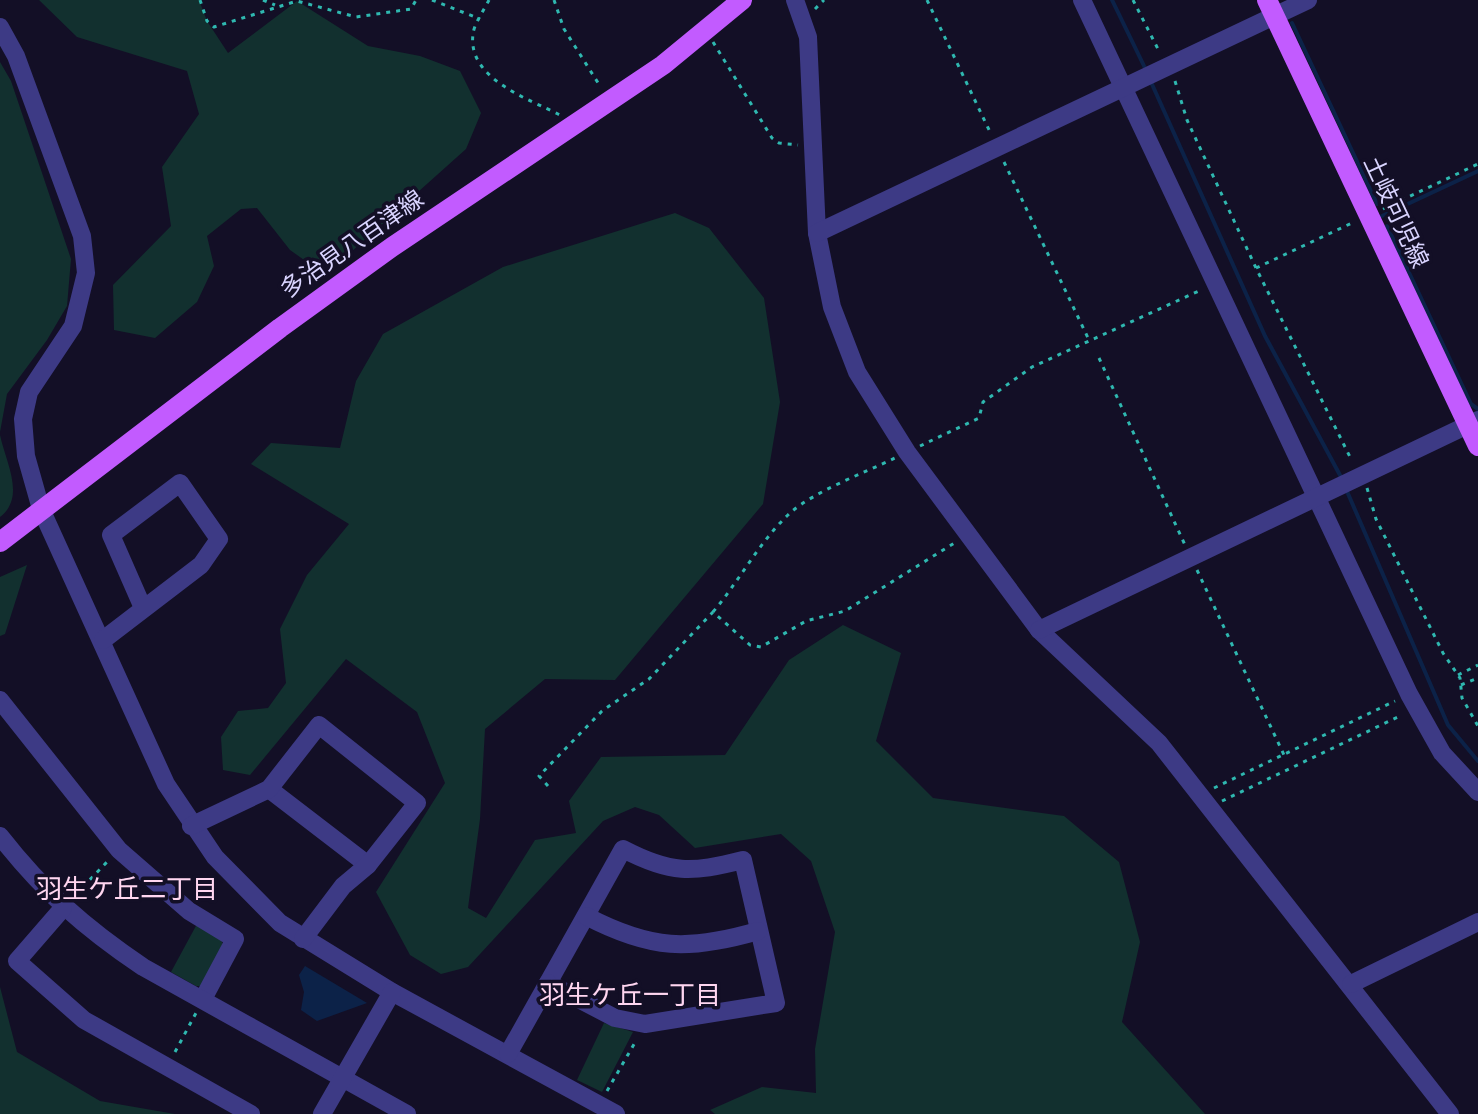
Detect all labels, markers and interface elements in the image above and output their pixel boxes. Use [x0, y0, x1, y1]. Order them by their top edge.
street label: 土岐可児線 [1357, 150, 1437, 273]
street label: 多治見八百津線 [273, 182, 429, 304]
district label: 羽生ケ丘二丁目 [36, 871, 218, 906]
district label: 羽生ケ丘一丁目 [539, 977, 721, 1012]

